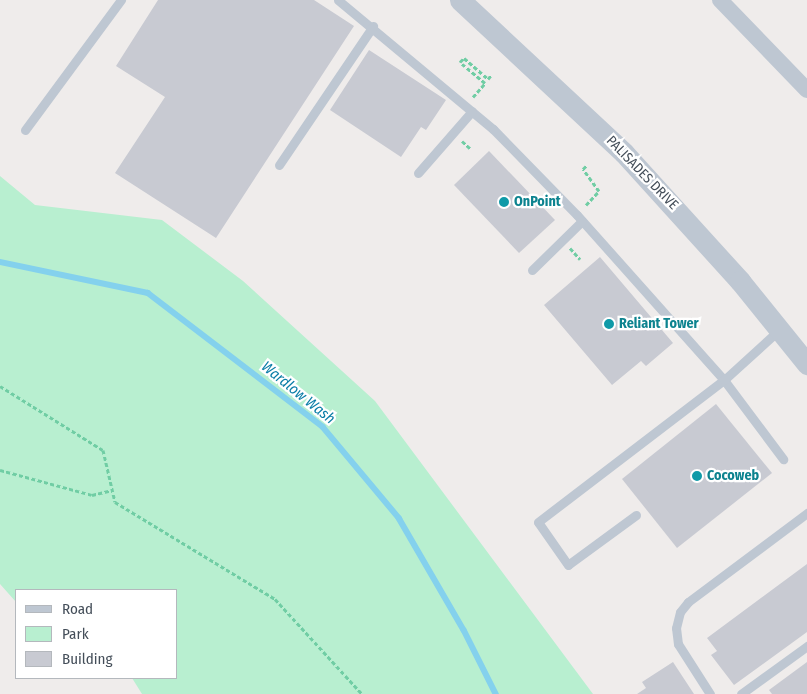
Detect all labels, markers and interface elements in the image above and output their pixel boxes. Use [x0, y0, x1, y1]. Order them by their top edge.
street label: PALISADES DRIVE [603, 133, 681, 213]
place label: OnPoint [514, 194, 561, 210]
marker: OnPoint [498, 196, 510, 208]
place label: Reliant Tower [619, 316, 699, 332]
marker: Reliant Tower [603, 318, 615, 330]
water label: Wardlow Wash [258, 358, 338, 428]
place label: Cocoweb [707, 468, 759, 484]
marker: Cocoweb [691, 470, 703, 482]
legend [15, 589, 178, 679]
text: Road [62, 600, 93, 618]
text: Park [62, 625, 89, 643]
text: Building [62, 650, 113, 668]

